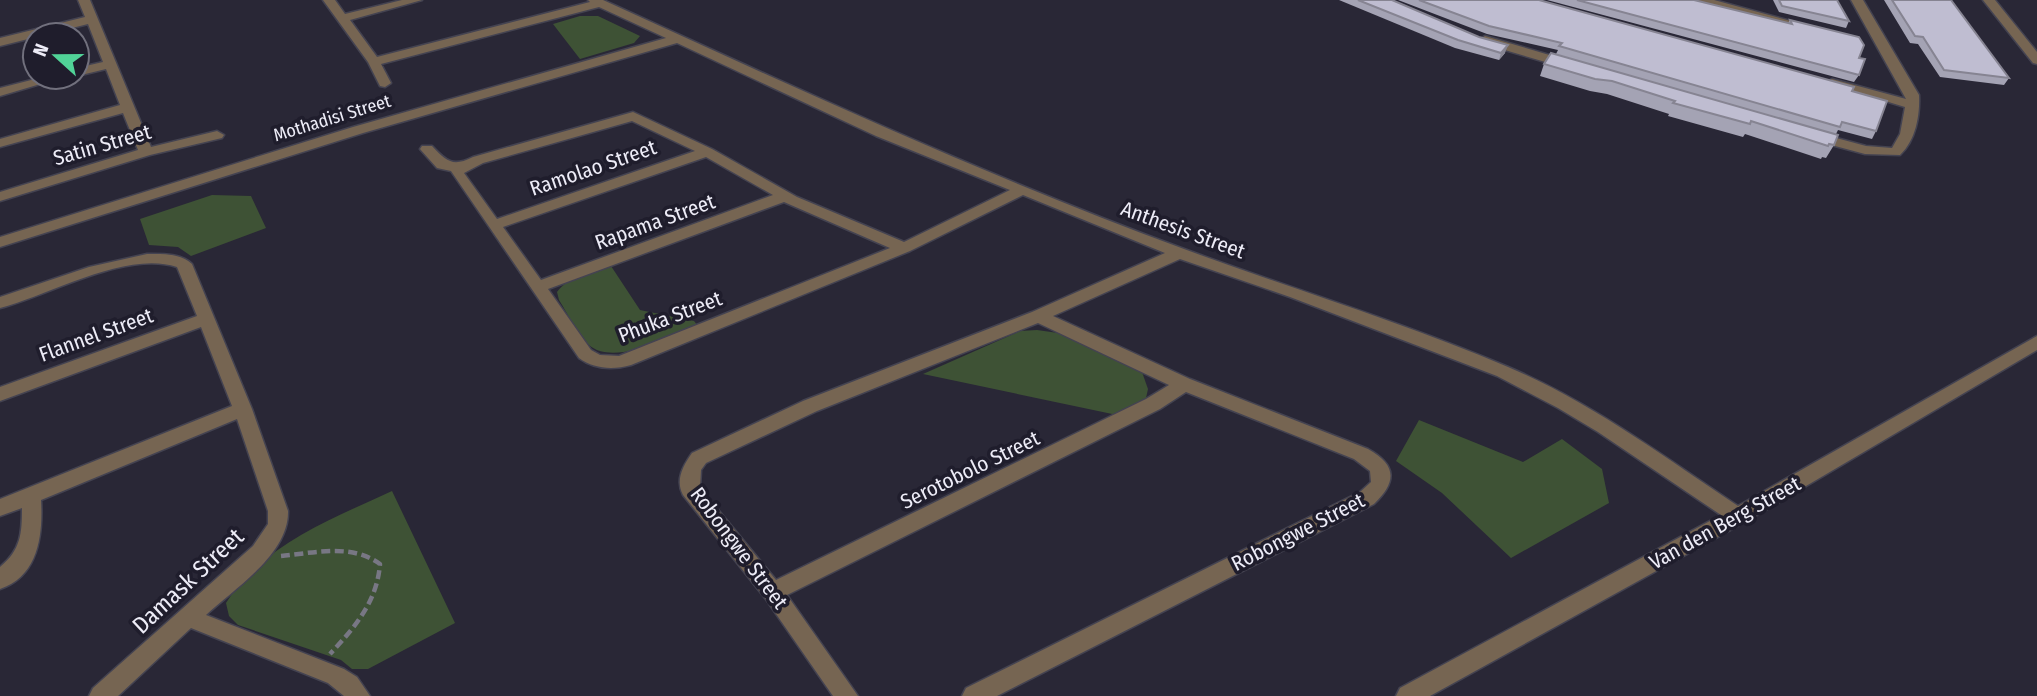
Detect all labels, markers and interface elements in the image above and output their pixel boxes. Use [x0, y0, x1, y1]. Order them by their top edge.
north arrow [21, 21, 91, 91]
text: N [28, 41, 53, 60]
street label: Mothadisi Street [271, 90, 393, 146]
street label: Satin Street [50, 119, 154, 171]
street label: Ramolao Street [526, 134, 660, 202]
street label: Rapama Street [591, 188, 719, 256]
street label: Anthesis Street [1117, 196, 1249, 265]
street label: Phuka Street [614, 285, 726, 349]
street label: Flannel Street [35, 302, 157, 368]
street label: Serotobolo Street [896, 425, 1044, 515]
street label: Van den Berg Street [1645, 471, 1805, 575]
street label: Robongwe Street [685, 482, 793, 614]
street label: Robongwe Street [1227, 487, 1369, 577]
street label: Damask Street [127, 522, 249, 640]

